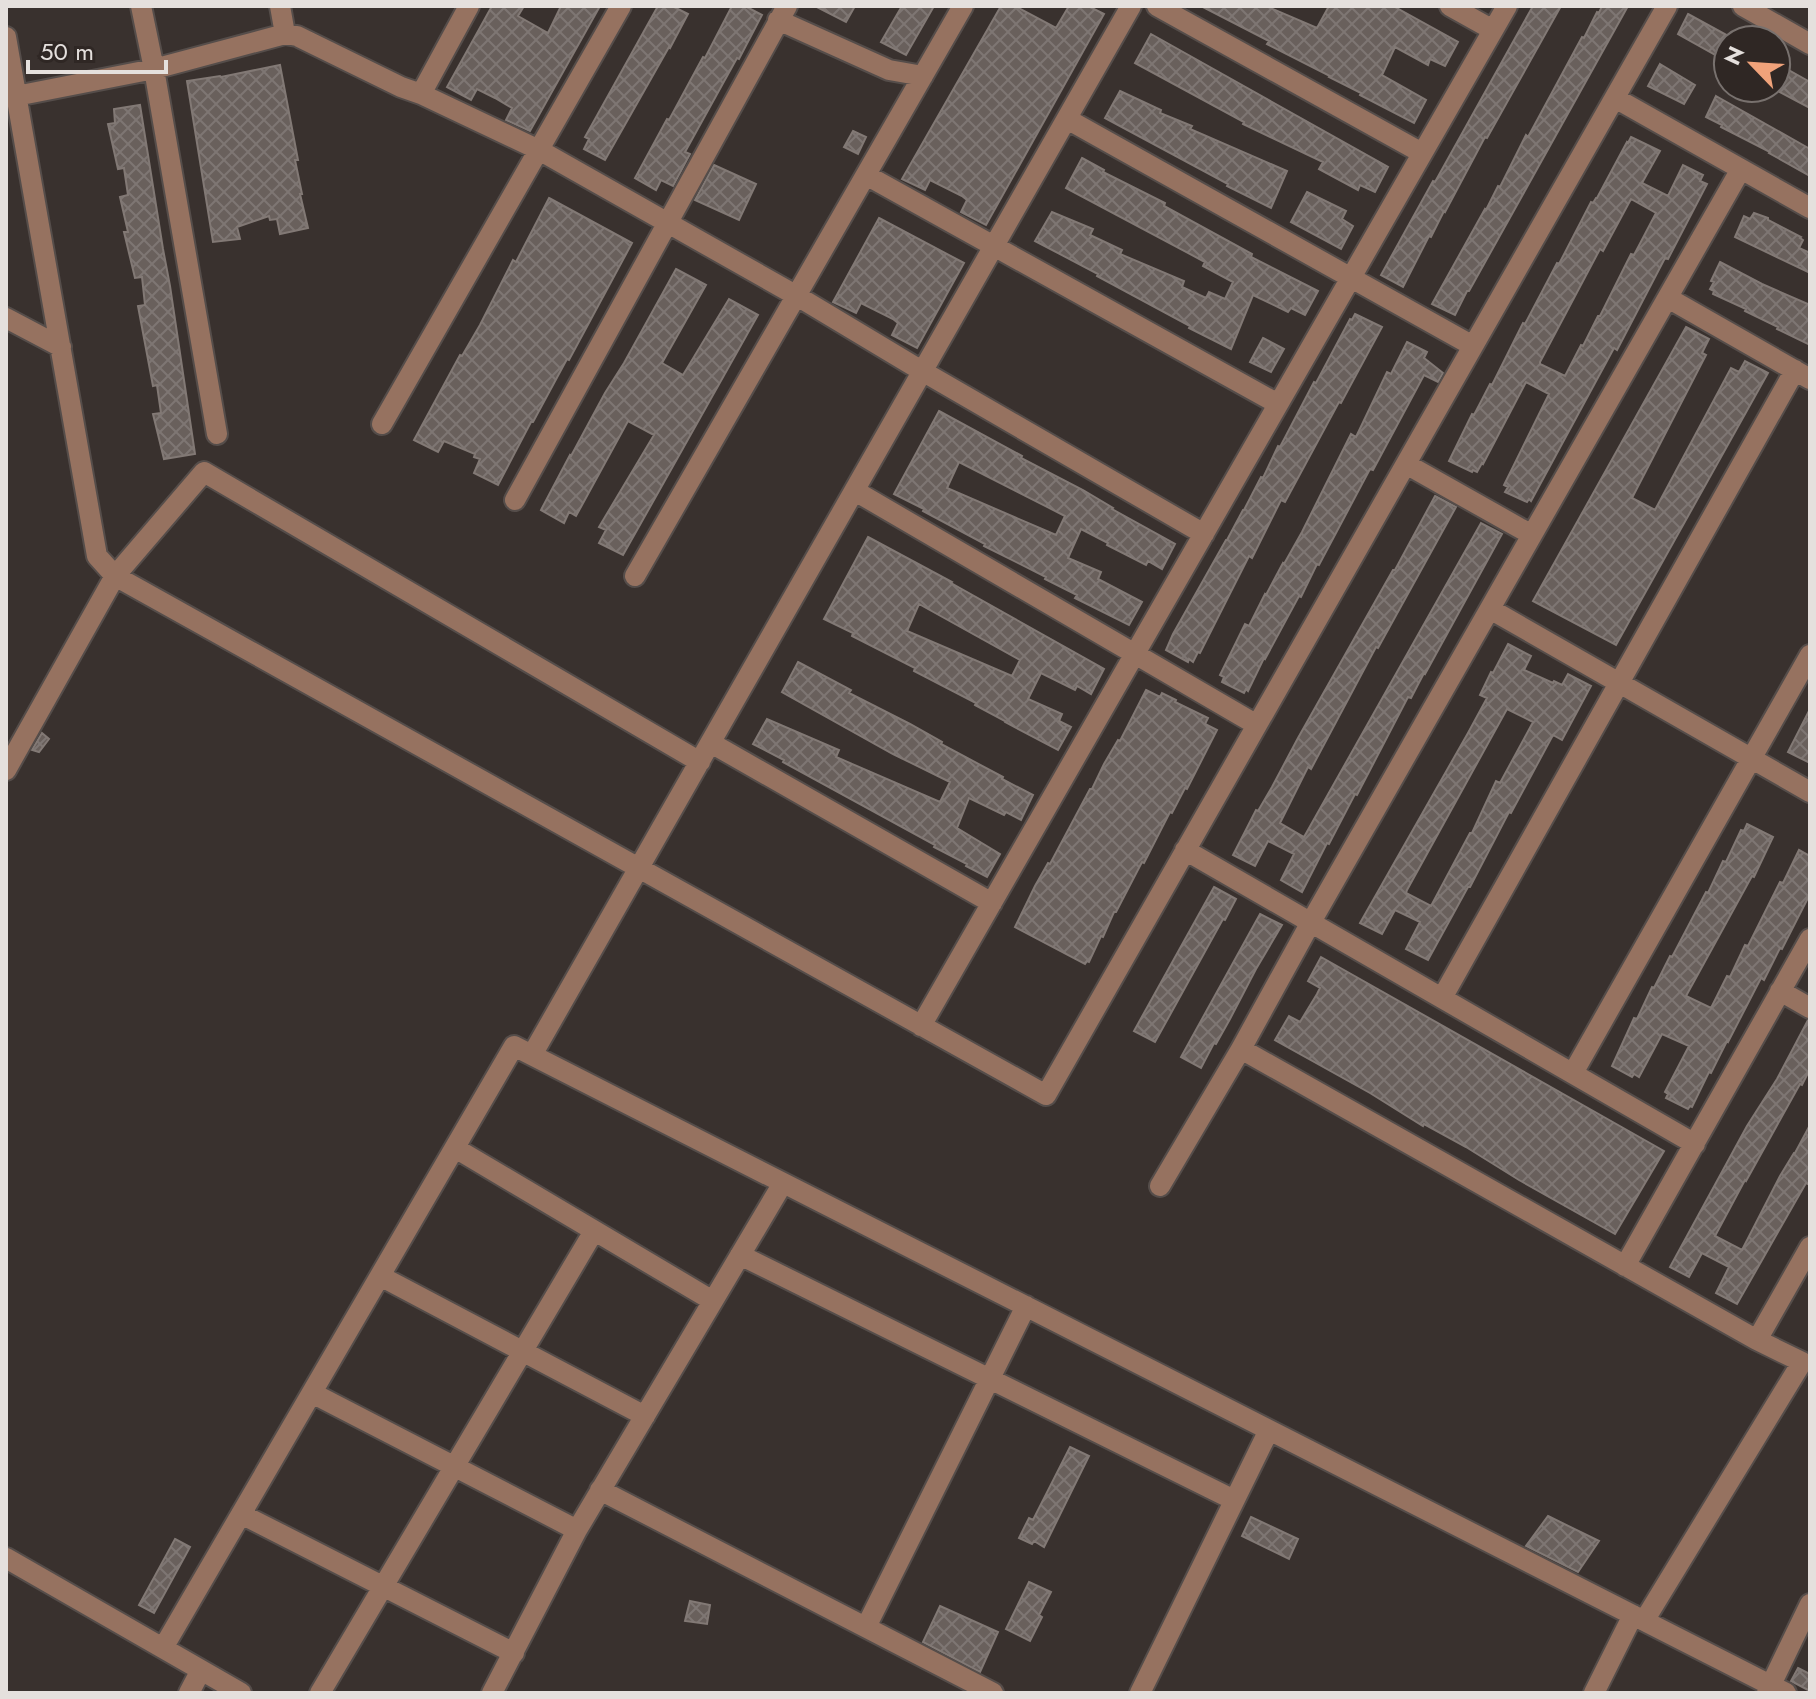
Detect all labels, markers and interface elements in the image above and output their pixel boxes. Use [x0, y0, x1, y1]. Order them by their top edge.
scale bar [28, 24, 166, 74]
north arrow [1712, 24, 1792, 104]
text: 50 m [40, 34, 94, 69]
text: N [1716, 41, 1752, 70]

